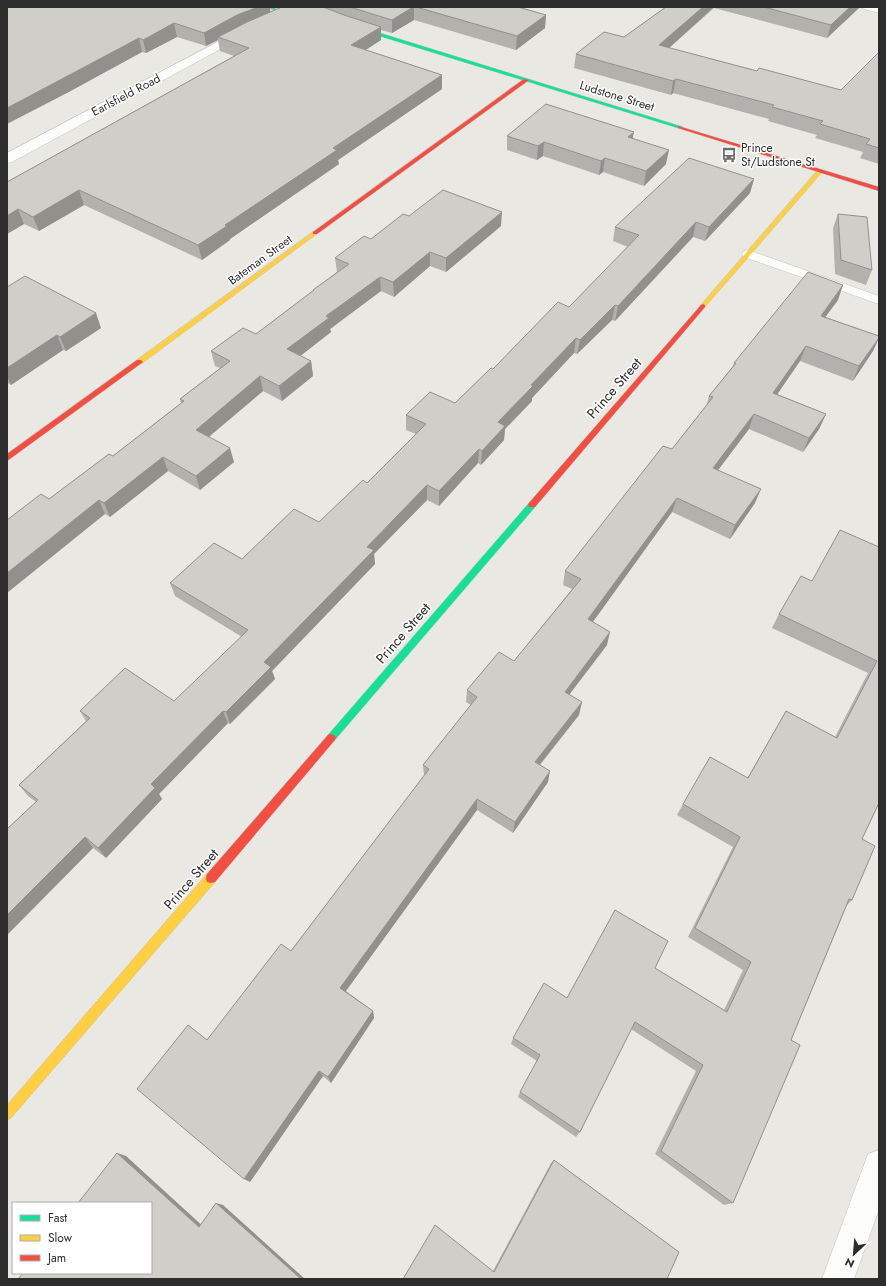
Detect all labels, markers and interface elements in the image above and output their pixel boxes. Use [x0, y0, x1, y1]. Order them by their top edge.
street label: Earlsfield Road [88, 69, 164, 121]
street label: Ludstone Street [577, 76, 657, 116]
place label: Prince St/Ludstone St [741, 139, 815, 171]
bus stop icon: Prince St/Ludstone St [720, 146, 738, 164]
street label: Bateman Street [224, 231, 296, 289]
street label: Prince Street [582, 353, 646, 423]
street label: Prince Street [371, 598, 435, 668]
street label: Prince Street [159, 844, 223, 914]
legend [12, 1202, 152, 1274]
text: Fast [48, 1209, 67, 1227]
text: Slow [48, 1229, 73, 1247]
north arrow [834, 1234, 874, 1274]
text: Jam [46, 1249, 66, 1267]
text: N [842, 1254, 857, 1272]

